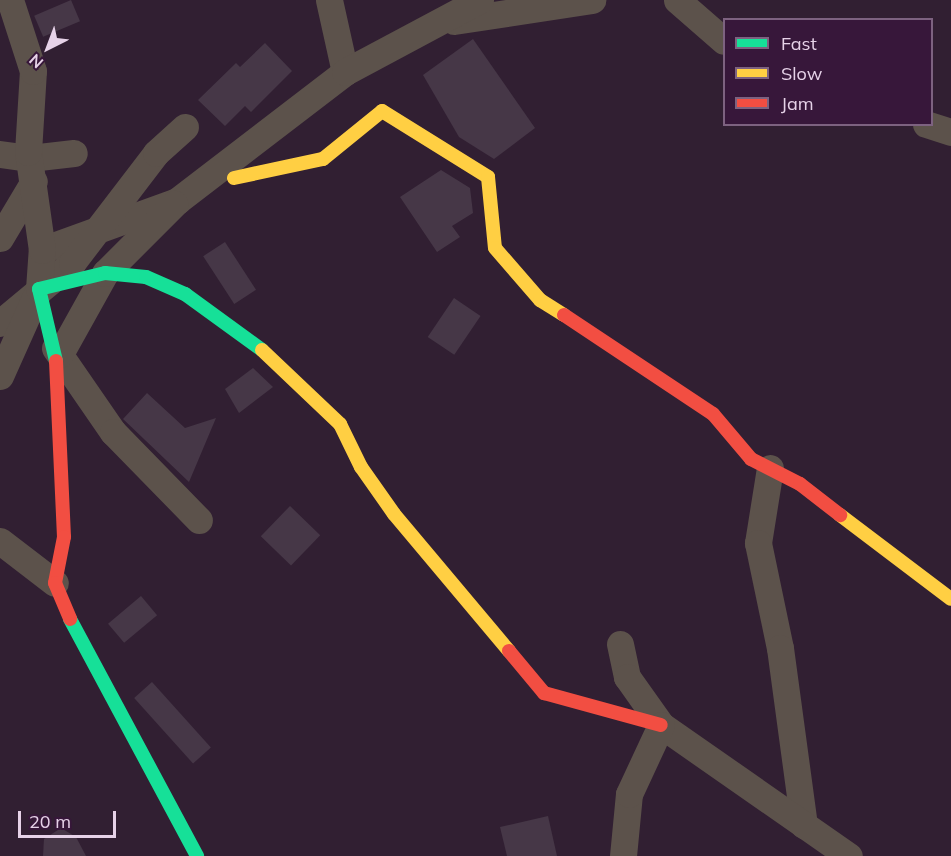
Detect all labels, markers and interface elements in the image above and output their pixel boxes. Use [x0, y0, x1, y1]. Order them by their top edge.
north arrow [18, 18, 78, 78]
legend [723, 18, 933, 126]
text: Fast [781, 32, 817, 55]
text: N [25, 50, 47, 73]
text: Slow [781, 62, 822, 85]
text: Jam [781, 92, 814, 115]
scale bar [21, 799, 118, 837]
text: 20 m [29, 810, 71, 833]

